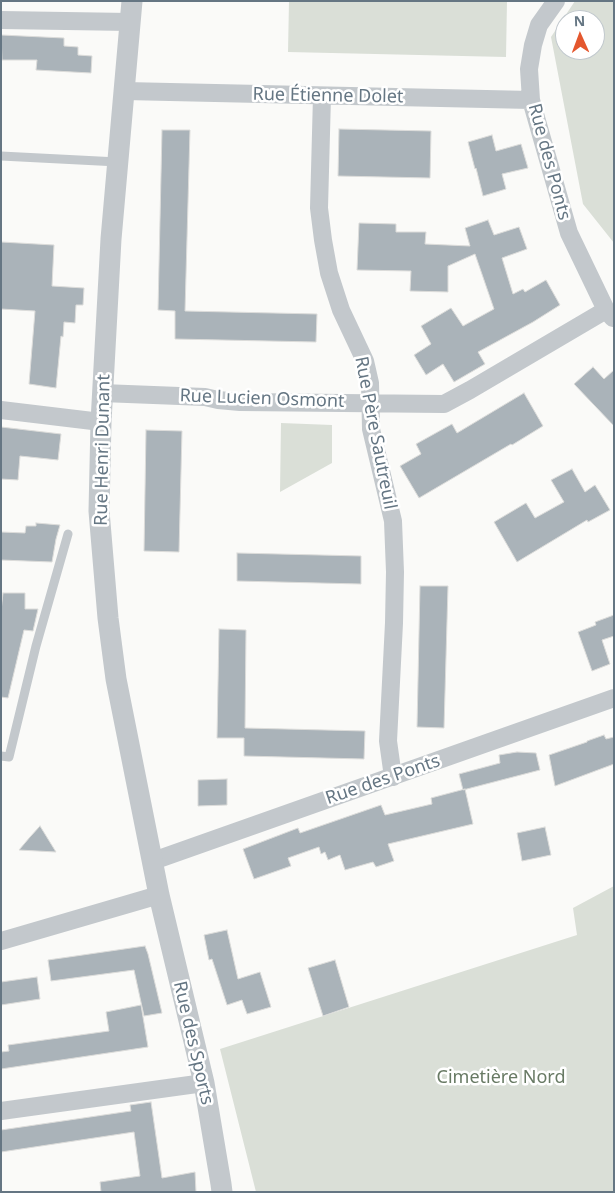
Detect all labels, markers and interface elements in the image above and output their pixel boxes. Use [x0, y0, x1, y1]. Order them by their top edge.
north arrow [555, 10, 605, 60]
text: N [573, 11, 586, 30]
street label: Rue Étienne Dolet [252, 84, 404, 108]
street label: Rue des Ponts [523, 101, 575, 223]
street label: Rue Père Sautreuil [350, 355, 400, 511]
street label: Rue Henri Dunant [91, 374, 115, 526]
street label: Rue Lucien Osmont [179, 385, 345, 413]
street label: Rue des Ponts [323, 750, 443, 810]
street label: Rue des Sports [168, 979, 218, 1107]
park label: Cimetière Nord [437, 1067, 565, 1089]

